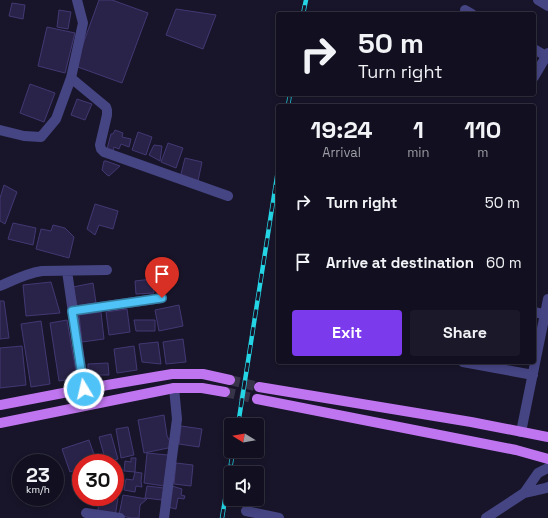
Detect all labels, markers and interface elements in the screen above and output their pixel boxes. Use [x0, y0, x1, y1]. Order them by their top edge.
text: 50 m [358, 25, 424, 61]
icon: right [292, 28, 344, 80]
text: Turn right [358, 60, 442, 83]
text: 19:24 [311, 114, 373, 145]
text: 1 [413, 114, 424, 145]
text: 110 [464, 114, 501, 145]
text: Arrival [322, 144, 361, 161]
text: min [407, 144, 430, 161]
text: m [477, 144, 488, 161]
icon: right [292, 191, 314, 213]
text: Turn right [326, 193, 397, 212]
text: 50 m [485, 193, 520, 212]
icon: arrive [292, 251, 314, 273]
text: Arrive at destination [326, 253, 474, 272]
text: 60 m [486, 253, 522, 272]
pin [145, 257, 179, 298]
icon: arrive [151, 263, 173, 285]
button: Exit [292, 310, 402, 356]
button: Share [410, 310, 520, 356]
position arrow [63, 368, 105, 410]
north arrow [224, 418, 264, 458]
map controls [224, 418, 264, 506]
speed limit sign: 30 [72, 454, 124, 506]
text: 23 [26, 462, 50, 488]
button: sound [224, 466, 264, 506]
text: km/h [26, 483, 50, 496]

